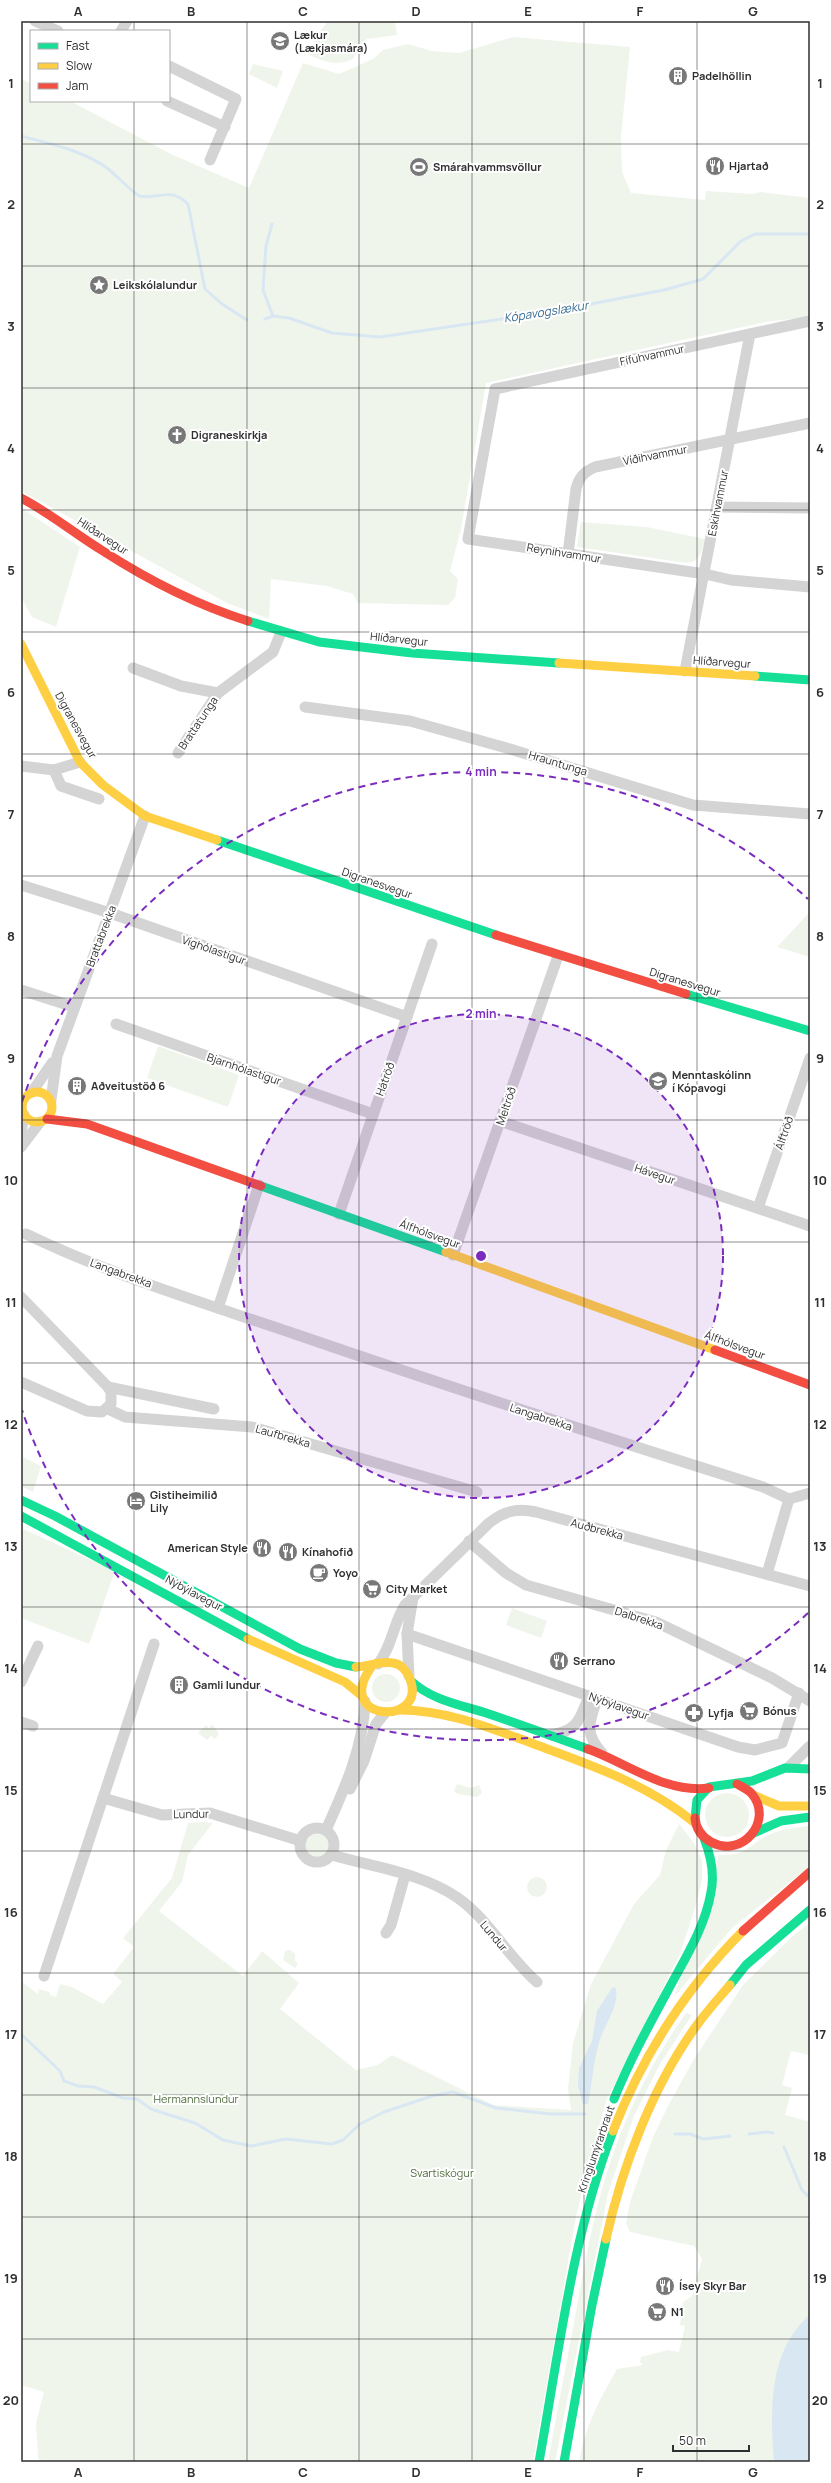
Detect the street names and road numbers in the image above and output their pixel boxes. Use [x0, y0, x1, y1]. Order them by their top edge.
street label: Fífuhvammur [618, 340, 686, 369]
street label: Víðihvammur [622, 441, 688, 468]
street label: Eskihvammur [704, 468, 731, 537]
street label: Hlíðarvegur [75, 514, 132, 558]
street label: Reynihvammur [526, 539, 602, 566]
street label: Hlíðarvegur [369, 628, 429, 649]
street label: Hlíðarvegur [693, 652, 751, 671]
street label: Digranesvegur [52, 689, 101, 761]
street label: Brattatunga [174, 693, 221, 752]
street label: Hrauntunga [527, 746, 589, 779]
street label: Digranesvegur [340, 863, 414, 902]
street label: Brattabrekka [82, 903, 119, 969]
street label: Víghólastígur [180, 932, 248, 968]
street label: Digranesvegur [648, 964, 723, 999]
street label: Bjarnhólastígur [205, 1049, 283, 1088]
street label: Hátröð [372, 1060, 398, 1098]
street label: Meltröð [492, 1085, 519, 1127]
street label: Álftröð [771, 1114, 796, 1152]
street label: Hávegur [633, 1160, 678, 1188]
street label: Álfhólsvegur [398, 1216, 463, 1251]
street label: Langabrekka [88, 1254, 154, 1291]
street label: Álfhólsvegur [703, 1327, 768, 1362]
street label: Langabrekka [508, 1399, 574, 1434]
street label: Laufbrekka [254, 1421, 312, 1450]
street label: Auðbrekka [569, 1514, 625, 1543]
street label: Nýbýlavegur [163, 1571, 225, 1614]
street label: Dalbrekka [613, 1603, 665, 1632]
street label: Nýbýlavegur [587, 1688, 651, 1723]
street label: Lundur [173, 1806, 209, 1821]
street label: Lundur [477, 1917, 512, 1954]
street label: Kringlumýrarbraut [574, 2103, 617, 2194]

